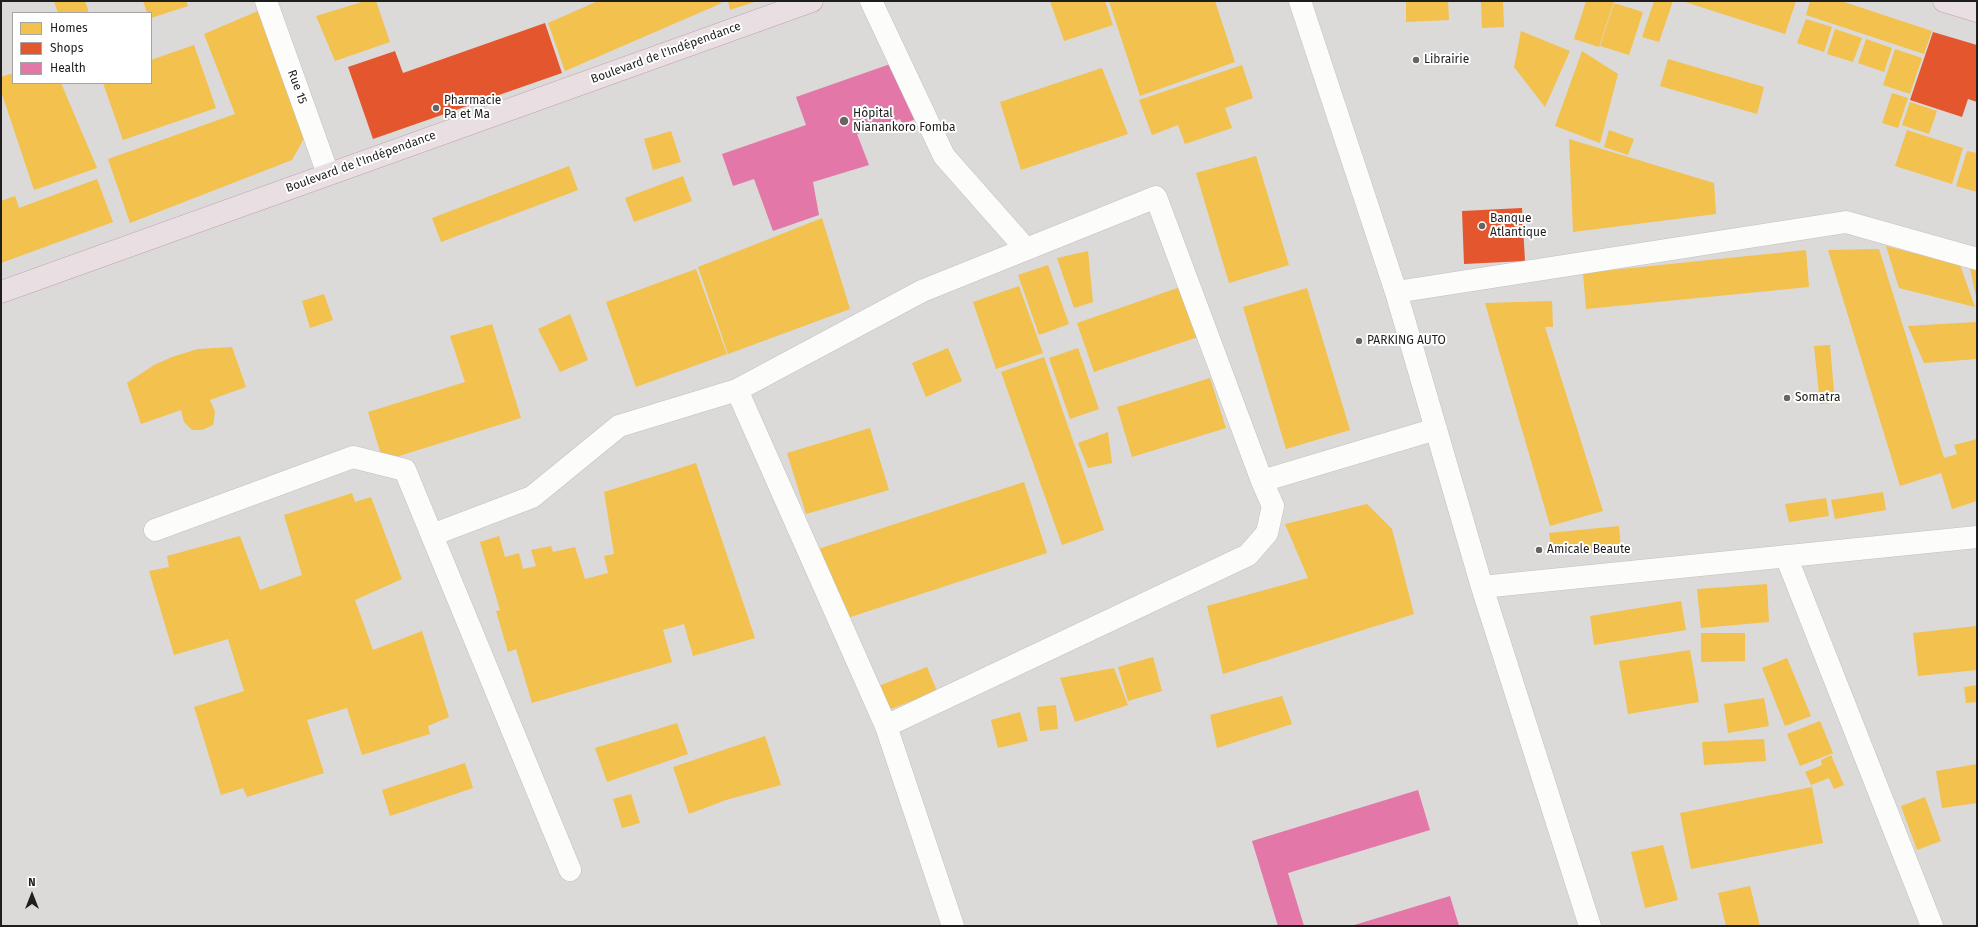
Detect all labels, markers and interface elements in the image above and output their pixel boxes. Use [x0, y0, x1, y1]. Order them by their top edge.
legend [12, 12, 152, 84]
street label: Boulevard de l'Indépendance [589, 19, 743, 87]
text: Homes [50, 21, 88, 35]
text: Shops [50, 41, 83, 55]
place label: Librairie [1424, 53, 1469, 67]
marker: Librairie [1411, 55, 1421, 65]
text: Health [50, 61, 86, 75]
street label: Rue 15 [284, 68, 310, 106]
place label: Pharmacie Pa et Ma [444, 94, 501, 122]
marker: Pharmacie Pa et Ma [431, 103, 441, 113]
place label: Hôpital Nianankoro Fomba [853, 107, 956, 135]
marker: Hôpital Nianankoro Fomba [838, 115, 850, 127]
street label: Boulevard de l'Indépendance [284, 128, 438, 196]
place label: Banque Atlantique [1490, 212, 1547, 240]
marker: Banque Atlantique [1477, 221, 1487, 231]
place label: PARKING AUTO [1367, 334, 1446, 348]
marker: PARKING AUTO [1354, 336, 1364, 346]
place label: Somatra [1795, 391, 1840, 405]
marker: Somatra [1782, 393, 1792, 403]
place label: Amicale Beaute [1547, 543, 1631, 557]
marker: Amicale Beaute [1534, 545, 1544, 555]
north arrow [12, 875, 52, 915]
text: N [28, 876, 36, 889]

